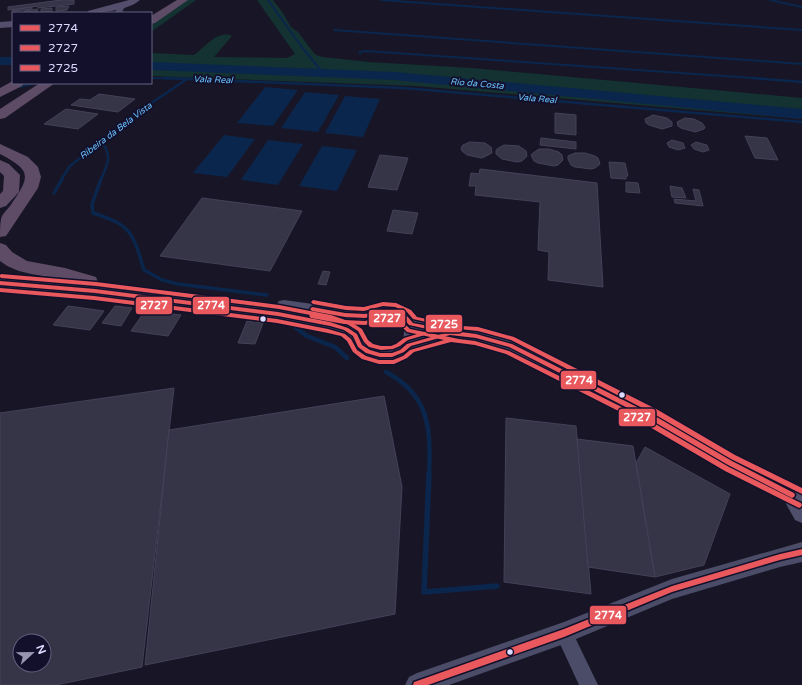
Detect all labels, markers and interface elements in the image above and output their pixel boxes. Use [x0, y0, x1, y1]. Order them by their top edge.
legend [12, 12, 152, 84]
text: 2774 [48, 21, 79, 35]
text: 2727 [48, 41, 78, 55]
text: 2725 [48, 61, 78, 75]
water label: Vala Real [193, 74, 235, 86]
water label: Rio da Costa [450, 76, 505, 92]
water label: Vala Real [517, 92, 559, 106]
water label: Ribeira da Bela Vista [78, 100, 155, 162]
line badge: 2727 [135, 296, 173, 315]
line badge: 2774 [192, 296, 230, 315]
text: 2727 [140, 299, 168, 312]
text: 2774 [197, 299, 225, 312]
line badge: 2727 [368, 309, 406, 328]
text: 2727 [373, 312, 401, 325]
unlabelled marker [258, 314, 268, 324]
line badge: 2725 [425, 314, 463, 333]
text: 2725 [430, 318, 458, 331]
line badge: 2774 [560, 370, 597, 390]
text: 2774 [565, 374, 593, 387]
unlabelled marker [617, 390, 627, 400]
line badge: 2727 [618, 408, 656, 427]
text: 2727 [623, 411, 651, 424]
line badge: 2774 [589, 605, 627, 625]
text: 2774 [594, 609, 622, 622]
north arrow [12, 633, 52, 673]
text: N [33, 643, 48, 656]
unlabelled marker [505, 647, 515, 657]

